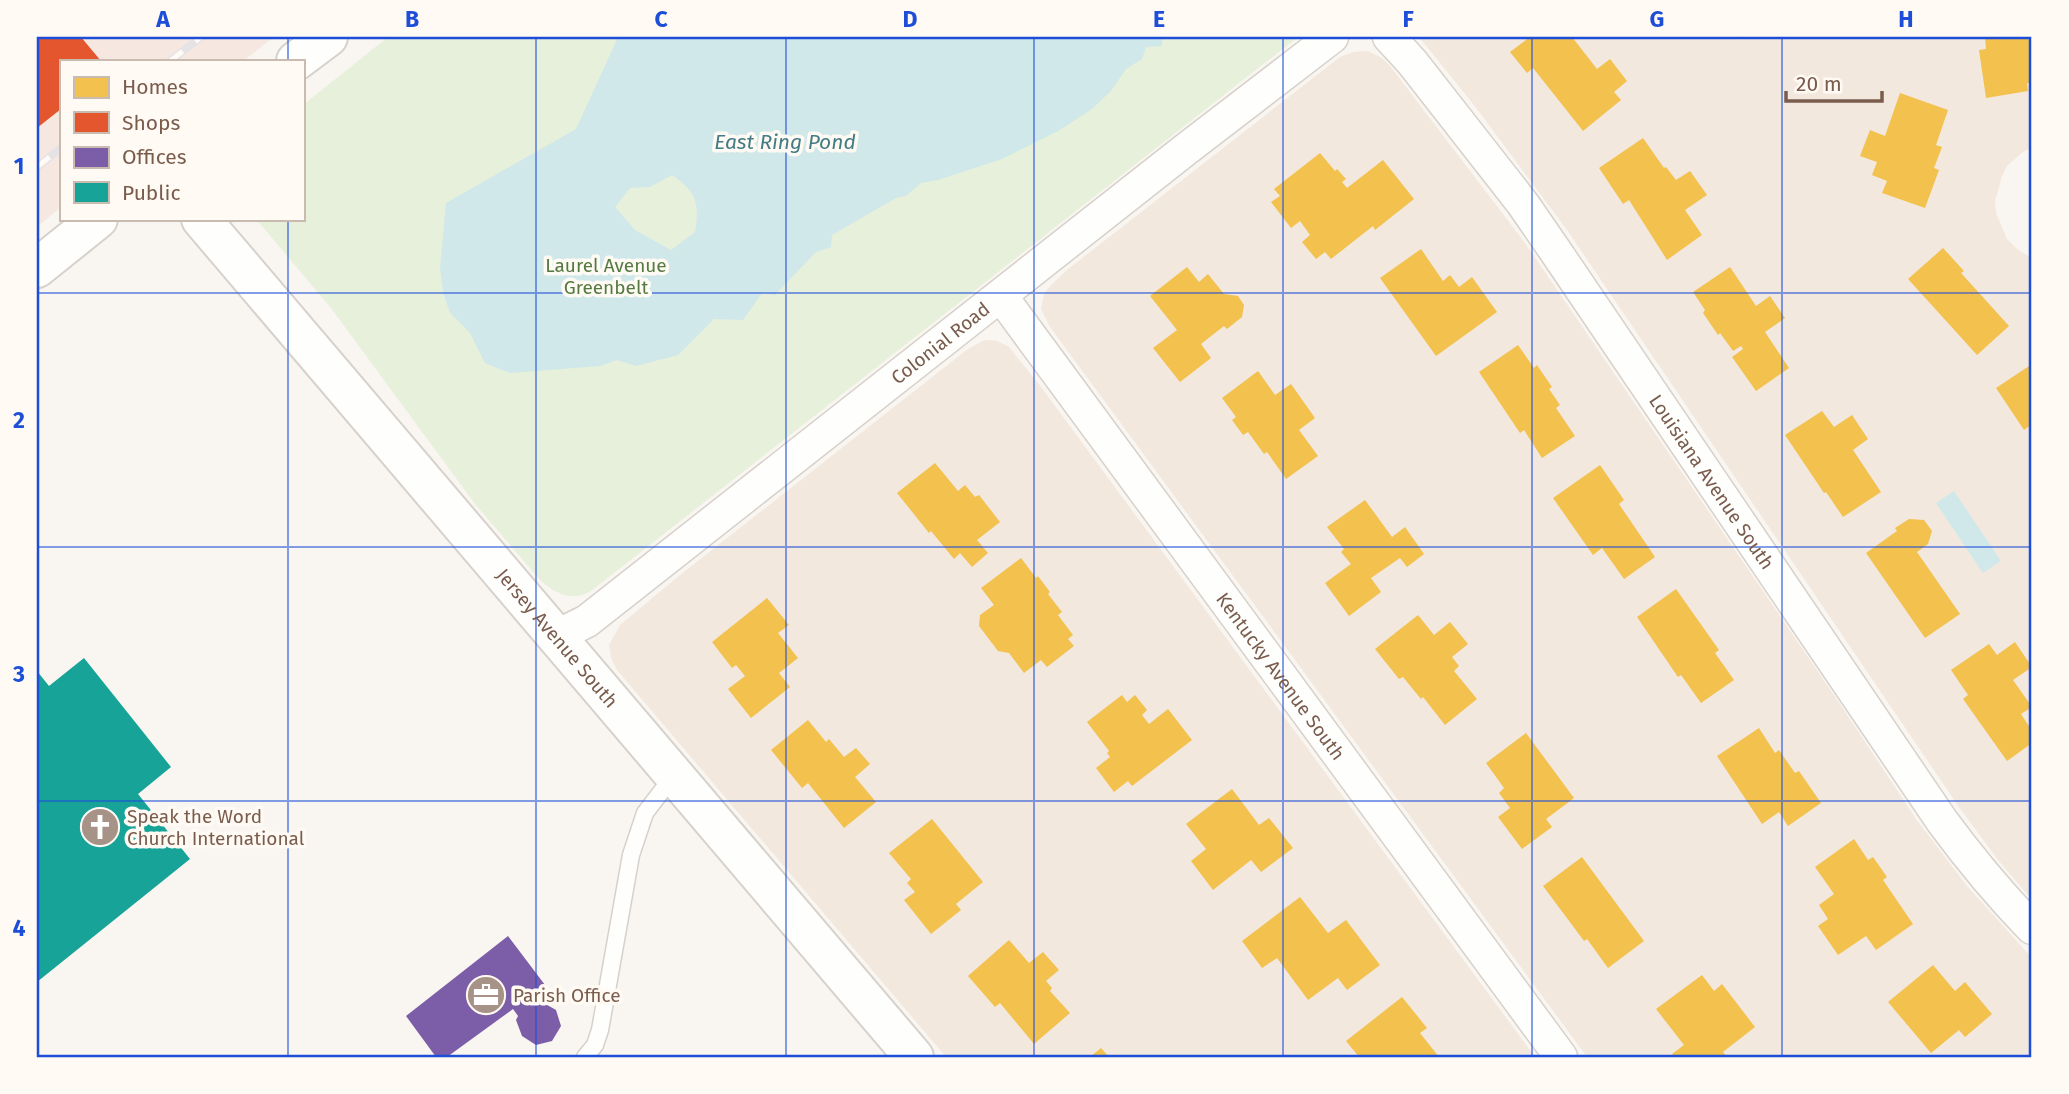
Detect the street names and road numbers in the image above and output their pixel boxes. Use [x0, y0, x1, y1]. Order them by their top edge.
street label: Colonial Road [886, 297, 994, 389]
street label: Louisiana Avenue South [1644, 390, 1779, 573]
street label: Jersey Avenue South [492, 564, 623, 712]
street label: Kentucky Avenue South [1212, 588, 1350, 764]

